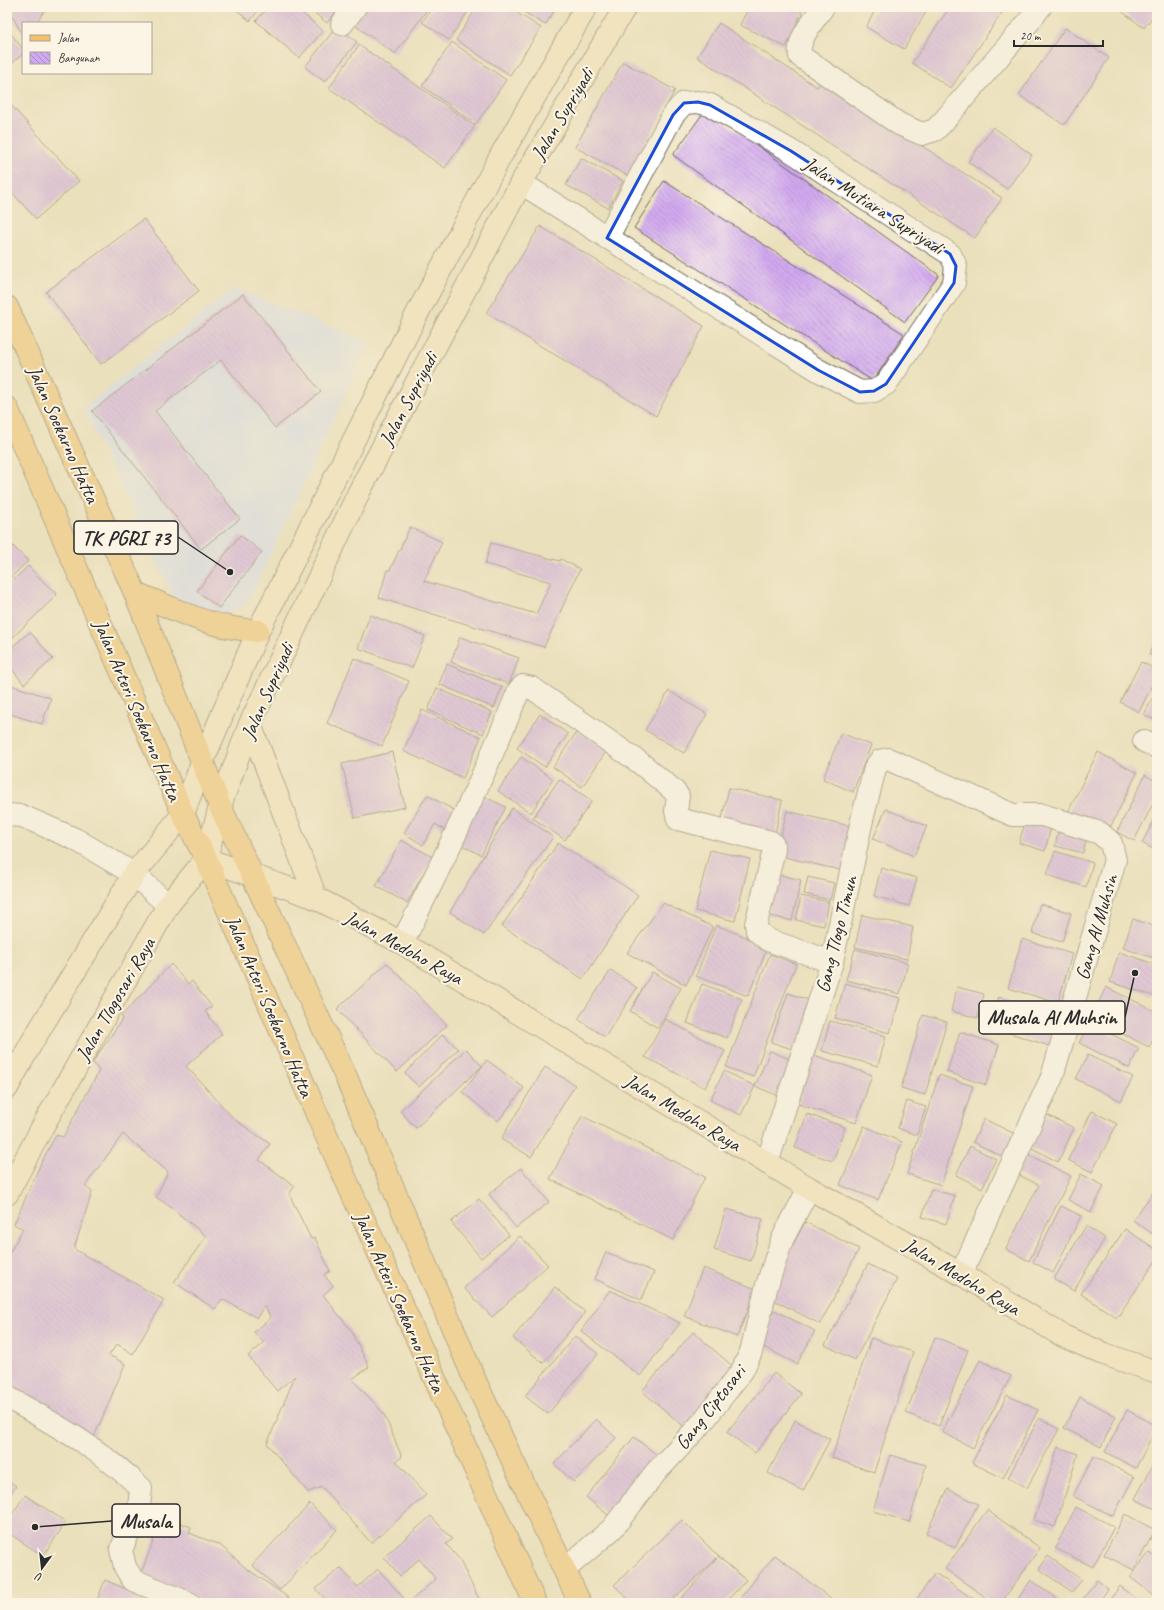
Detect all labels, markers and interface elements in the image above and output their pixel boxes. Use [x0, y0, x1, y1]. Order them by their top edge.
legend [22, 22, 152, 74]
scale bar [1014, 22, 1103, 48]
text: 20 m [1020, 28, 1042, 44]
text: Jalan [57, 30, 80, 46]
text: Bangunan [58, 50, 100, 66]
street label: Jalan Supriyadi [525, 62, 601, 165]
street label: Jalan Mutiara Supriyadi [798, 150, 950, 261]
street label: Jalan Supriyadi [373, 346, 444, 451]
street label: Jalan Soekarno Hatta [22, 361, 106, 509]
callout: TK PGRI 73 [74, 521, 178, 554]
text: TK PGRI 73 [82, 525, 173, 551]
street label: Jalan Arteri Soekarno Hatta [88, 615, 188, 806]
street label: Jalan Supriyadi [235, 637, 301, 744]
street label: Gang Al Muhsin [1070, 871, 1124, 983]
street label: Gang Tlogo Timun [810, 872, 863, 995]
street label: Jalan Medoho Raya [339, 904, 468, 991]
street label: Jalan Arteri Soekarno Hatta [220, 911, 320, 1102]
street label: Jalan Tlogosari Raya [70, 932, 162, 1066]
callout: Musala Al Muhsin [979, 1001, 1125, 1034]
text: Musala Al Muhsin [987, 1004, 1118, 1030]
street label: Jalan Medoho Raya [619, 1067, 746, 1158]
street label: Jalan Arteri Soekarno Hatta [348, 1207, 451, 1397]
street label: Jalan Medoho Raya [898, 1231, 1025, 1322]
street label: Gang Ciptosari [670, 1358, 753, 1455]
callout: Musala [112, 1504, 180, 1537]
text: Musala [120, 1508, 174, 1534]
north arrow [22, 1548, 62, 1588]
text: U [32, 1570, 44, 1585]

